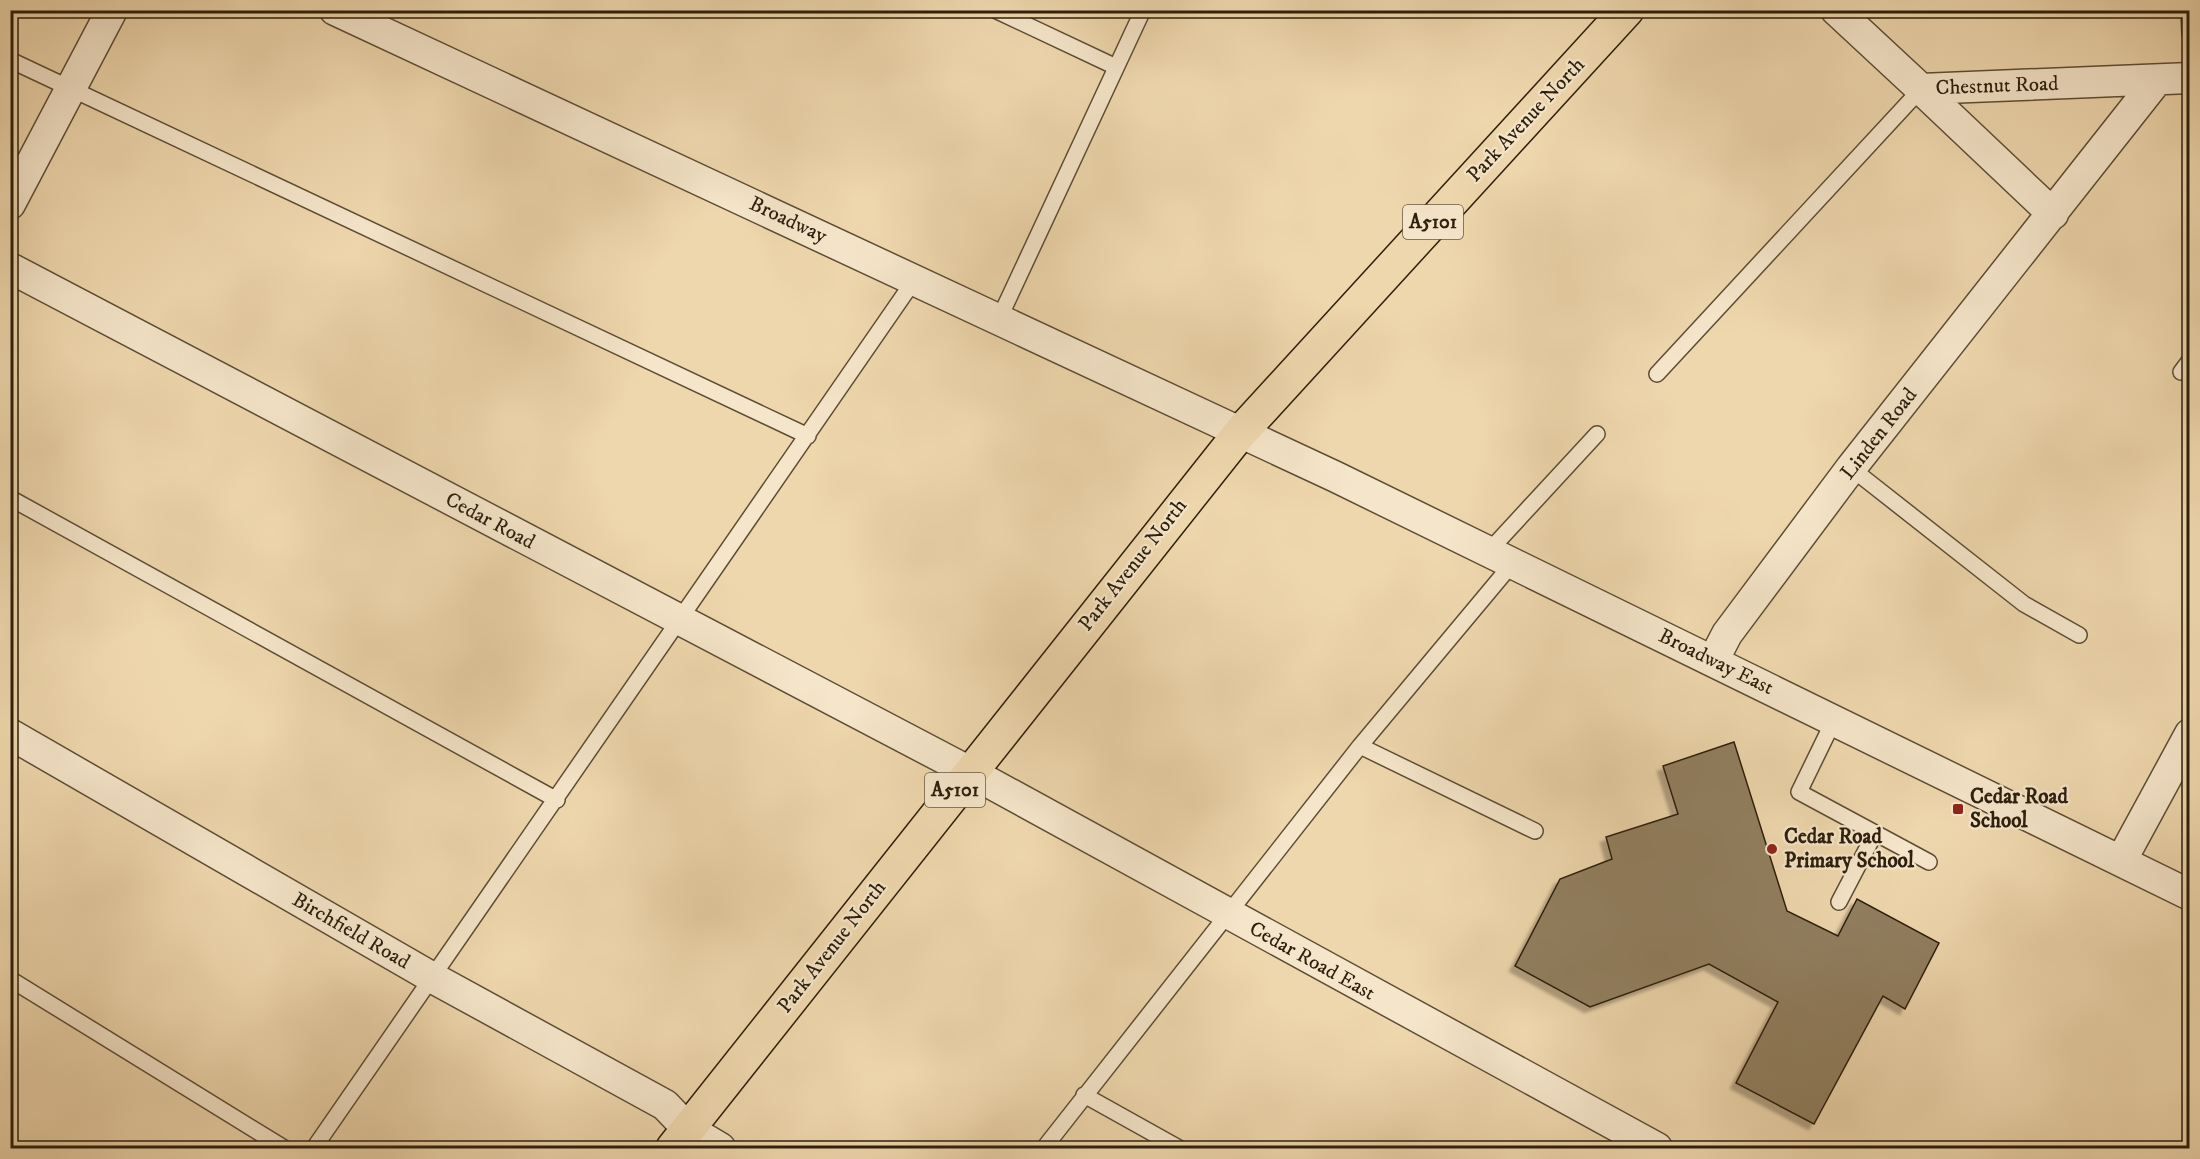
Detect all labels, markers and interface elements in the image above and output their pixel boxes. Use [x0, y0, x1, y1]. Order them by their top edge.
street label: Park Avenue North [1461, 52, 1591, 188]
street label: Chestnut Road [1935, 71, 2059, 101]
street label: Broadway [745, 191, 832, 250]
road number: A5101 [1403, 205, 1463, 239]
street label: Linden Road [1835, 382, 1923, 485]
street label: Cedar Road [441, 487, 540, 556]
street label: Park Avenue North [1073, 493, 1193, 637]
street label: Broadway East [1654, 623, 1778, 701]
road number: A5101 [925, 773, 985, 807]
place label: Cedar Road School [1970, 784, 2068, 834]
marker: Cedar Road School [1951, 802, 1965, 816]
place label: Cedar Road Primary School [1784, 824, 1915, 874]
marker: Cedar Road Primary School [1765, 842, 1779, 856]
street label: Park Avenue North [772, 875, 892, 1019]
street label: Birchfield Road [287, 887, 415, 975]
street label: Cedar Road East [1245, 916, 1380, 1006]

